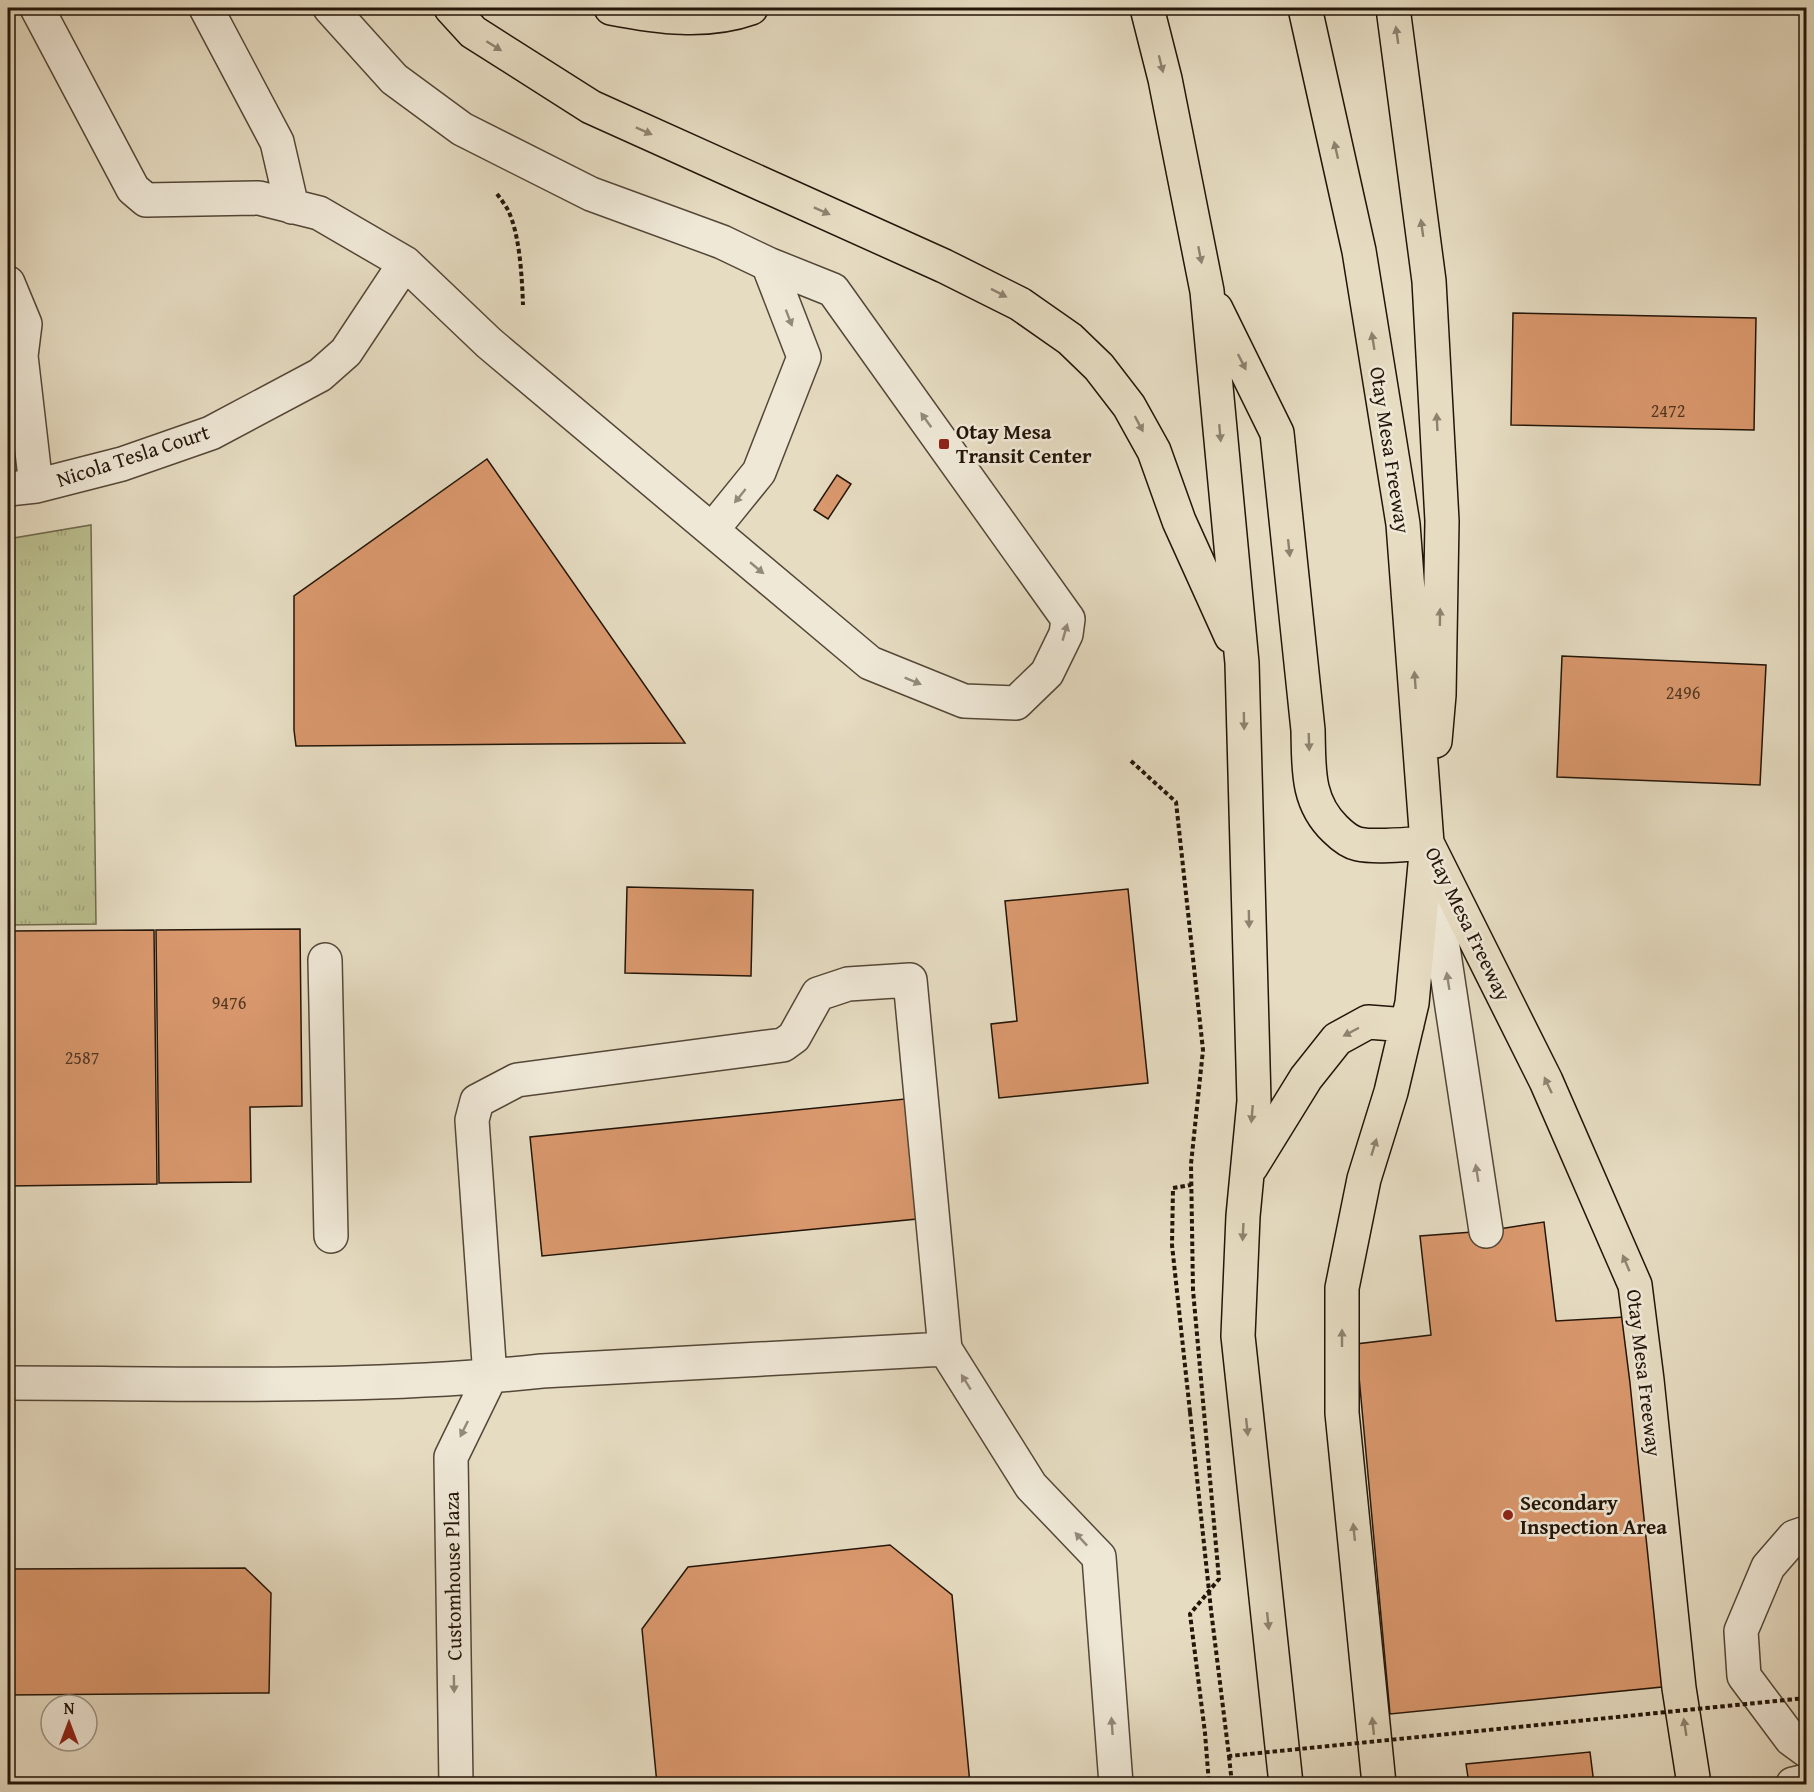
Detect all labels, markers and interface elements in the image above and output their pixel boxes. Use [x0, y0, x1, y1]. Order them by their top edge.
one-way arrow [1392, 25, 1401, 44]
one-way arrow [486, 40, 502, 51]
one-way arrow [1157, 55, 1167, 73]
one-way arrow [636, 126, 654, 136]
one-way arrow [1331, 140, 1341, 159]
one-way arrow [813, 206, 831, 216]
one-way arrow [1418, 218, 1427, 237]
one-way arrow [1196, 246, 1205, 265]
one-way arrow [990, 289, 1007, 298]
one-way arrow [784, 310, 794, 328]
one-way arrow [1369, 331, 1378, 350]
one-way arrow [1237, 354, 1247, 371]
street label: Otay Mesa Freeway [1362, 364, 1419, 536]
house number: 2472 [1651, 397, 1685, 424]
one-way arrow [920, 412, 932, 428]
one-way arrow [1432, 413, 1441, 432]
street label: Nicola Tesla Court [52, 416, 214, 495]
place label: Otay Mesa Transit Center [956, 416, 1092, 471]
one-way arrow [1134, 416, 1144, 433]
one-way arrow [1215, 423, 1225, 442]
marker: Otay Mesa Transit Center [937, 437, 951, 451]
one-way arrow [734, 488, 747, 503]
one-way arrow [1284, 539, 1294, 558]
one-way arrow [749, 561, 765, 574]
one-way arrow [1436, 608, 1445, 627]
one-way arrow [1061, 623, 1070, 641]
one-way arrow [1410, 671, 1419, 690]
one-way arrow [904, 677, 922, 686]
house number: 2496 [1666, 679, 1700, 706]
one-way arrow [1239, 712, 1249, 731]
one-way arrow [1304, 733, 1313, 752]
street label: Otay Mesa Freeway [1418, 841, 1520, 1007]
one-way arrow [1244, 910, 1254, 929]
one-way arrow [1443, 971, 1452, 990]
house number: 9476 [212, 989, 246, 1016]
one-way arrow [1342, 1027, 1359, 1037]
house number: 2587 [65, 1044, 99, 1071]
one-way arrow [1543, 1075, 1553, 1093]
one-way arrow [1247, 1105, 1257, 1124]
one-way arrow [1370, 1138, 1379, 1156]
one-way arrow [1472, 1164, 1481, 1183]
one-way arrow [1238, 1223, 1247, 1242]
one-way arrow [1621, 1254, 1631, 1272]
street label: Otay Mesa Freeway [1619, 1287, 1670, 1459]
one-way arrow [1337, 1328, 1347, 1347]
one-way arrow [961, 1374, 972, 1390]
one-way arrow [1243, 1417, 1252, 1436]
one-way arrow [459, 1421, 469, 1438]
place label: Secondary Inspection Area [1520, 1487, 1667, 1542]
street label: Customhouse Plaza [436, 1491, 469, 1661]
marker: Secondary Inspection Area [1501, 1508, 1515, 1522]
one-way arrow [1349, 1523, 1358, 1542]
one-way arrow [1074, 1531, 1088, 1546]
one-way arrow [1263, 1611, 1273, 1630]
one-way arrow [449, 1675, 459, 1694]
north arrow [39, 1693, 99, 1753]
text: N [64, 1696, 75, 1720]
one-way arrow [1107, 1717, 1117, 1736]
one-way arrow [1368, 1717, 1378, 1736]
one-way arrow [1680, 1717, 1689, 1736]

